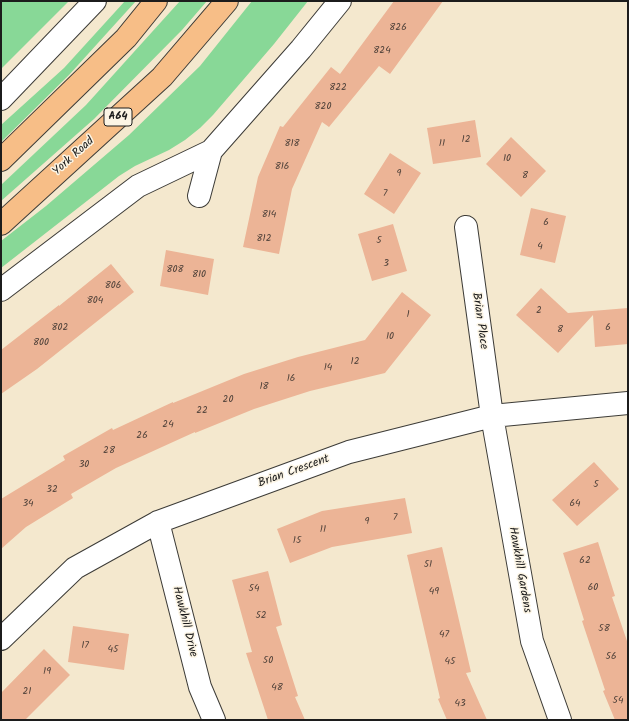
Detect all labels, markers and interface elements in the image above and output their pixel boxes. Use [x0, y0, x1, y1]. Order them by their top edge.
house number: 826 [389, 22, 407, 34]
house number: 824 [373, 45, 391, 57]
house number: 822 [329, 82, 347, 94]
house number: 820 [315, 101, 331, 113]
road number: A64 [104, 108, 132, 126]
house number: 12 [462, 134, 470, 146]
street label: York Road [50, 135, 98, 179]
house number: 818 [284, 138, 300, 150]
house number: 11 [439, 138, 445, 150]
house number: 10 [503, 153, 511, 165]
house number: 816 [275, 161, 289, 173]
house number: 9 [397, 168, 401, 180]
house number: 8 [522, 170, 528, 182]
house number: 7 [383, 188, 387, 200]
house number: 814 [262, 209, 276, 221]
house number: 6 [543, 217, 549, 229]
house number: 812 [257, 233, 271, 245]
house number: 5 [376, 235, 382, 247]
house number: 4 [537, 241, 543, 253]
house number: 3 [383, 258, 389, 270]
house number: 808 [166, 264, 184, 276]
house number: 810 [192, 269, 206, 281]
house number: 806 [105, 280, 121, 292]
street label: Brian Place [468, 292, 490, 350]
house number: 804 [87, 295, 103, 307]
house number: 2 [536, 305, 542, 317]
house number: 1 [406, 309, 410, 321]
house number: 802 [52, 322, 68, 334]
house number: 6 [605, 322, 611, 334]
house number: 8 [557, 324, 563, 336]
house number: 10 [386, 331, 394, 343]
house number: 800 [33, 337, 49, 349]
house number: 12 [351, 356, 359, 368]
house number: 14 [324, 362, 332, 374]
house number: 16 [287, 373, 295, 385]
house number: 18 [259, 381, 269, 393]
house number: 20 [223, 394, 233, 406]
house number: 22 [196, 405, 208, 417]
house number: 24 [162, 419, 174, 431]
house number: 26 [136, 430, 148, 442]
house number: 28 [103, 445, 115, 457]
street label: Brian Crescent [256, 452, 332, 492]
house number: 30 [79, 459, 89, 471]
house number: 5 [593, 479, 599, 491]
house number: 32 [46, 484, 58, 496]
house number: 34 [22, 498, 34, 510]
house number: 64 [569, 498, 581, 510]
house number: 7 [393, 512, 397, 524]
house number: 9 [365, 516, 369, 528]
house number: 11 [320, 524, 326, 536]
street label: Hawkhill Gardens [504, 526, 534, 614]
house number: 15 [293, 535, 301, 547]
house number: 62 [579, 555, 591, 567]
house number: 51 [424, 559, 432, 571]
house number: 60 [588, 582, 598, 594]
house number: 54 [249, 583, 259, 595]
street label: Hawkhill Drive [168, 585, 200, 659]
house number: 49 [429, 586, 439, 598]
house number: 52 [255, 610, 267, 622]
house number: 58 [598, 623, 610, 635]
house number: 47 [439, 629, 449, 641]
house number: 17 [81, 640, 89, 652]
house number: 45 [108, 644, 118, 656]
house number: 56 [606, 651, 616, 663]
house number: 50 [263, 655, 273, 667]
house number: 45 [445, 656, 455, 668]
house number: 19 [43, 666, 51, 678]
house number: 48 [271, 682, 283, 694]
house number: 21 [23, 686, 31, 698]
house number: 54 [613, 695, 623, 707]
house number: 43 [454, 698, 466, 710]

